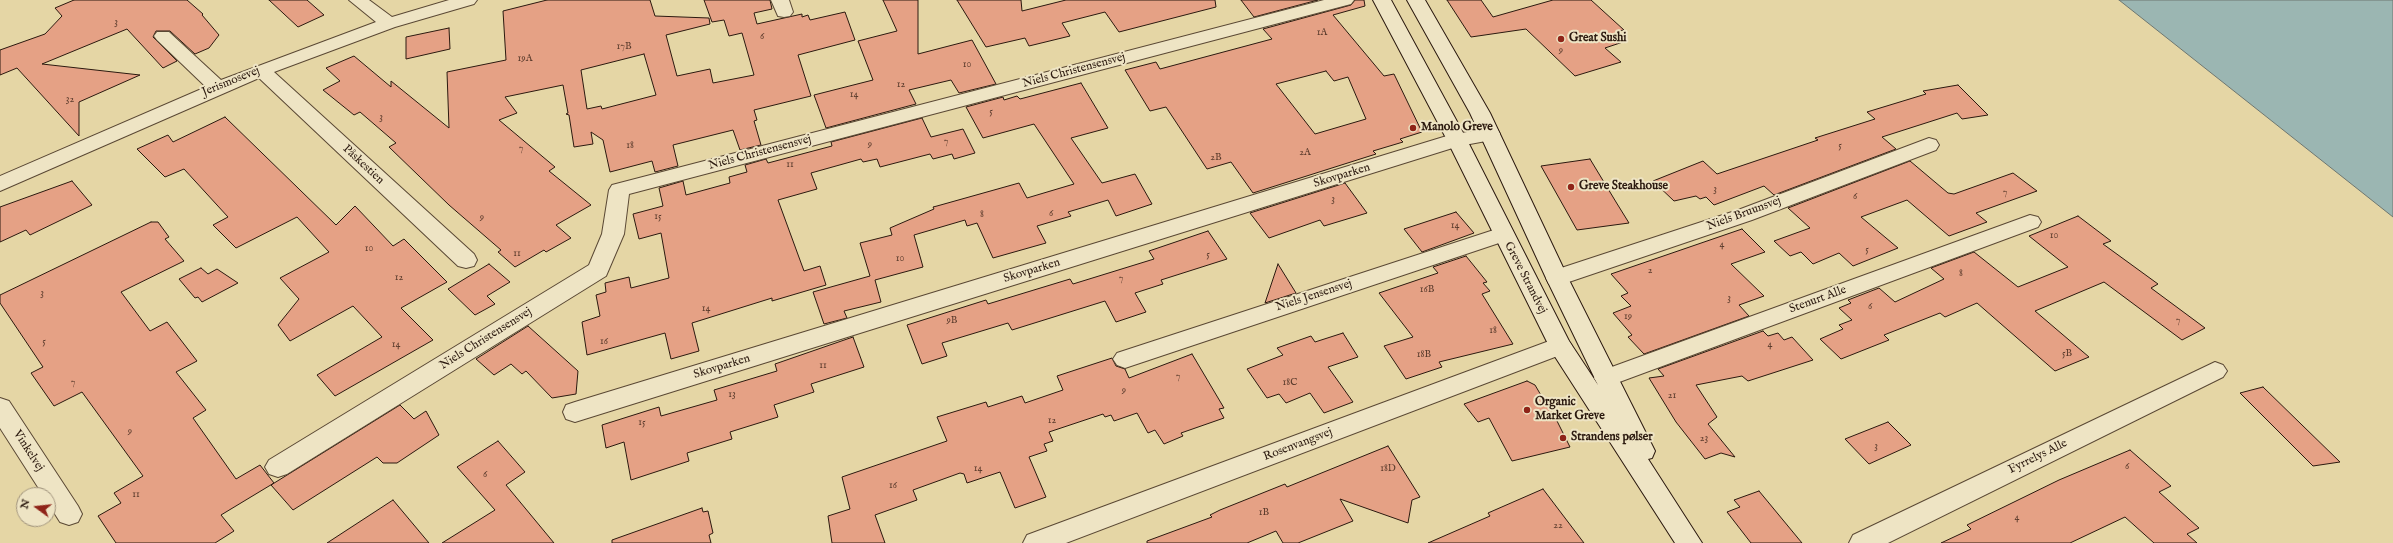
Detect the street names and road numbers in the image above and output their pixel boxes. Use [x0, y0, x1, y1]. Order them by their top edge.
street label: Niels Christensensvej [1021, 50, 1127, 92]
street label: Jerismosevej [200, 64, 262, 100]
street label: Niels Christensensvej [707, 132, 813, 174]
street label: Påskestien [339, 142, 387, 188]
street label: Skovparken [1312, 161, 1372, 191]
street label: Niels Bruunsvej [1705, 194, 1783, 234]
street label: Greve Strandvej [1501, 240, 1549, 316]
street label: Skovparken [1002, 256, 1062, 286]
street label: Niels Jensensvej [1274, 277, 1354, 315]
street label: Stenurt Alle [1788, 283, 1848, 317]
street label: Niels Christensensvej [437, 305, 535, 373]
street label: Skovparken [692, 352, 752, 382]
street label: Rosenvangsvej [1261, 425, 1335, 465]
street label: Vinkelvej [9, 428, 47, 474]
street label: Fyrrelys Alle [2006, 437, 2070, 477]

